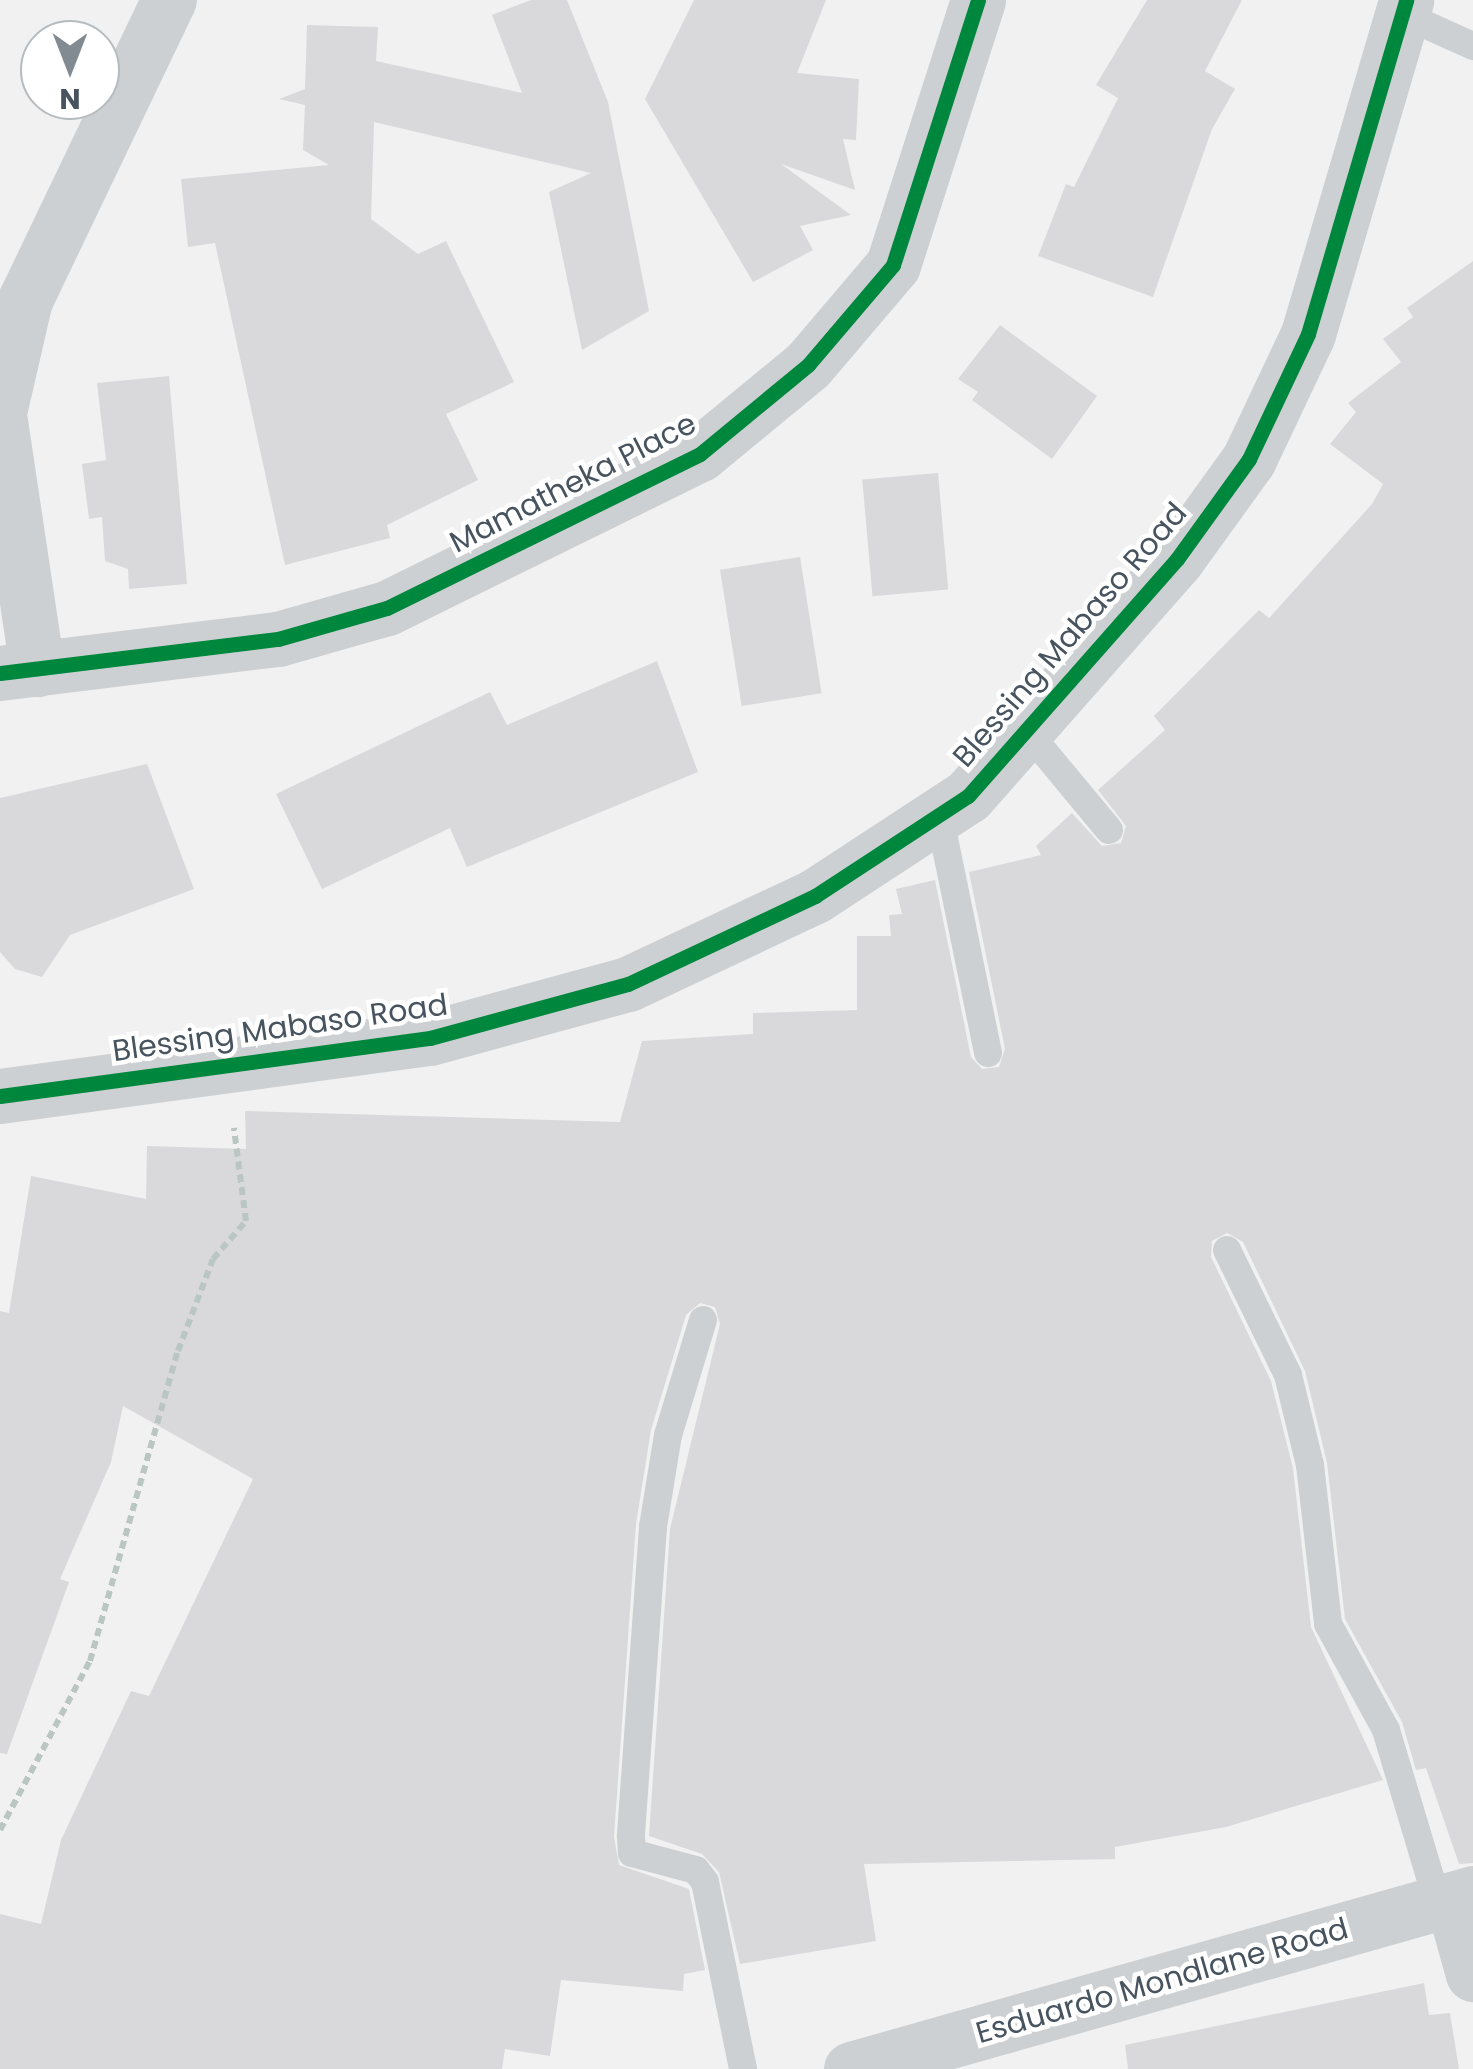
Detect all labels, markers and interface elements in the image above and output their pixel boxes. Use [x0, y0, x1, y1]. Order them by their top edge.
north arrow [20, 20, 120, 120]
text: N [59, 79, 81, 118]
street label: Mamatheka Place [444, 405, 702, 561]
street label: Blessing Mabaso Road [946, 496, 1194, 774]
street label: Blessing Mabaso Road [110, 987, 450, 1069]
street label: Esduardo Mondlane Road [972, 1911, 1352, 2051]

